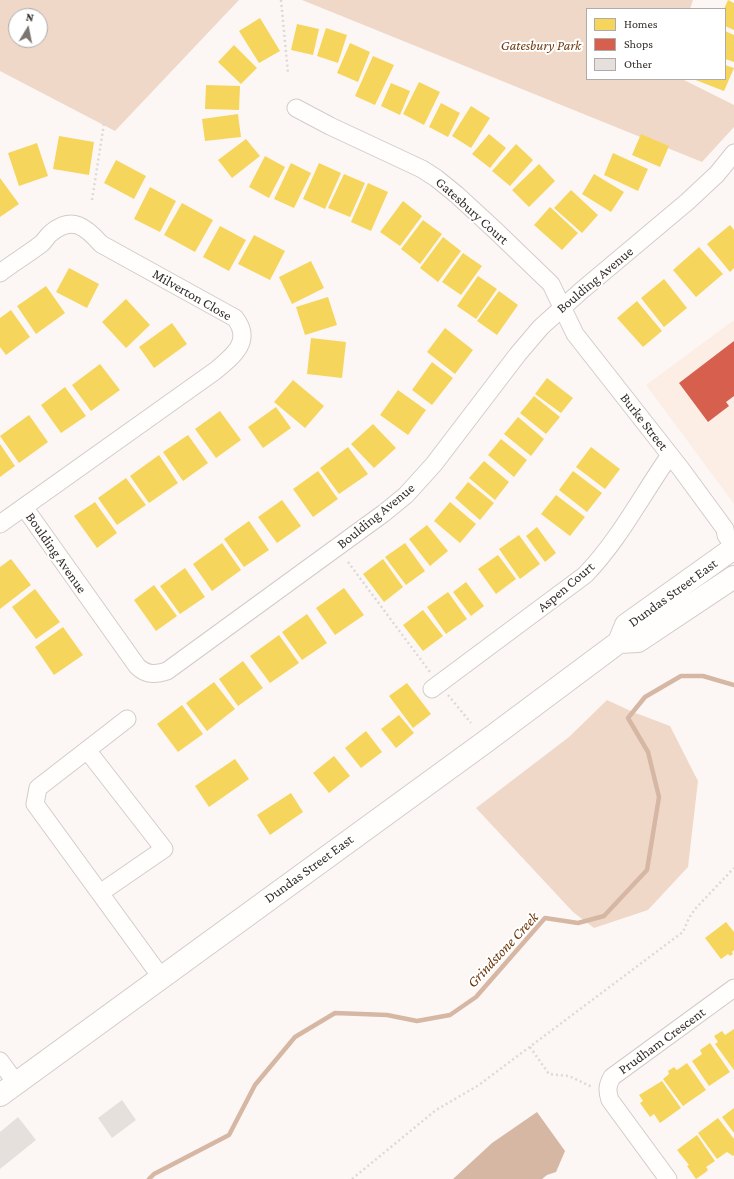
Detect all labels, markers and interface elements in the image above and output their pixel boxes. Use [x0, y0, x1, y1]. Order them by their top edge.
north arrow [8, 8, 48, 48]
legend [586, 8, 726, 80]
text: N [25, 11, 35, 24]
text: Homes [624, 17, 657, 31]
text: Shops [624, 37, 653, 51]
park label: Gatesbury Park [501, 38, 581, 54]
text: Other [624, 57, 652, 71]
street label: Gatesbury Court [432, 174, 512, 248]
street label: Boulding Avenue [553, 243, 637, 317]
street label: Milverton Close [149, 266, 235, 324]
street label: Burke Street [616, 390, 672, 454]
street label: Boulding Avenue [334, 480, 418, 552]
street label: Boulding Avenue [22, 509, 90, 597]
street label: Dundas Street East [625, 555, 721, 631]
street label: Aspen Court [534, 558, 598, 616]
street label: Dundas Street East [261, 831, 357, 907]
water label: Grindstone Creek [463, 909, 543, 991]
street label: Prudham Crescent [615, 1004, 709, 1078]

